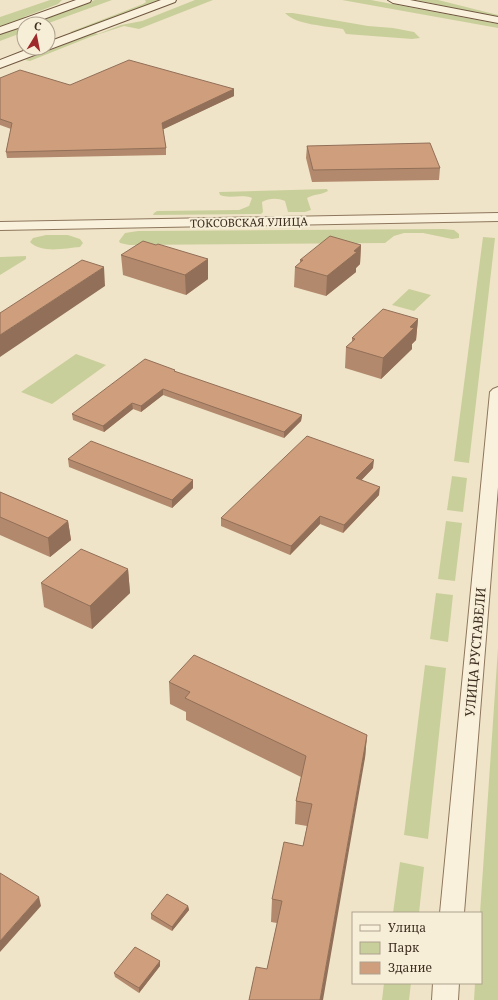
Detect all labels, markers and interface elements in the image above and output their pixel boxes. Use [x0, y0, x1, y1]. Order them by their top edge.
north arrow [16, 16, 56, 56]
text: С [33, 18, 43, 34]
street label: ТОКСОВСКАЯ УЛИЦА [190, 213, 308, 231]
street label: УЛИЦА РУСТАВЕЛИ [460, 587, 490, 717]
legend [352, 912, 482, 984]
text: Улица [388, 919, 426, 936]
text: Парк [388, 939, 420, 956]
text: Здание [388, 959, 432, 976]

